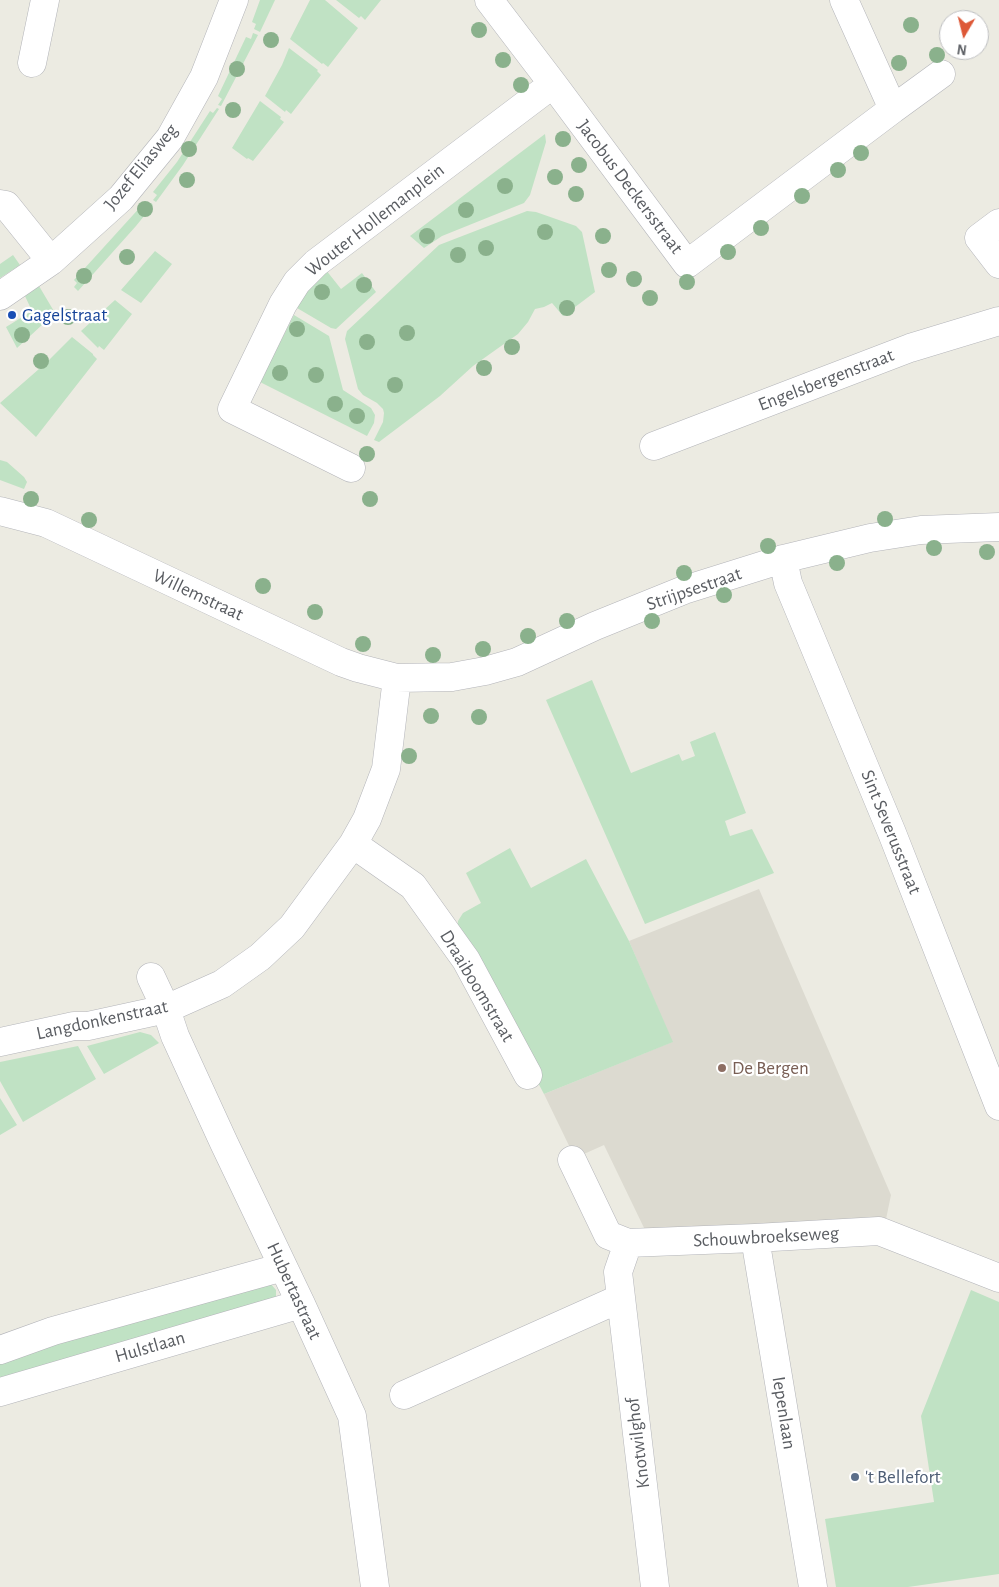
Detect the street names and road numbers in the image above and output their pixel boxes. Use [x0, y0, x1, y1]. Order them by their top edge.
street label: Jacobus Deckersstraat [572, 116, 688, 258]
street label: Jozef Eliasweg [99, 119, 183, 215]
street label: Wouter Hollemanplein [301, 159, 449, 281]
street label: Engelsbergenstraat [755, 344, 897, 416]
street label: Strijpsestraat [644, 562, 744, 616]
street label: Willemstraat [149, 564, 247, 626]
street label: Sint Severusstraat [856, 767, 926, 897]
street label: Draaiboomstraat [435, 926, 519, 1046]
street label: Langdonkenstraat [34, 995, 170, 1045]
street label: Schouwbroekseweg [693, 1222, 839, 1252]
street label: Hubertastraat [262, 1239, 326, 1343]
street label: Hulstlaan [112, 1326, 188, 1368]
street label: Iepenlaan [767, 1375, 801, 1451]
street label: Knotwilghof [621, 1396, 655, 1490]

